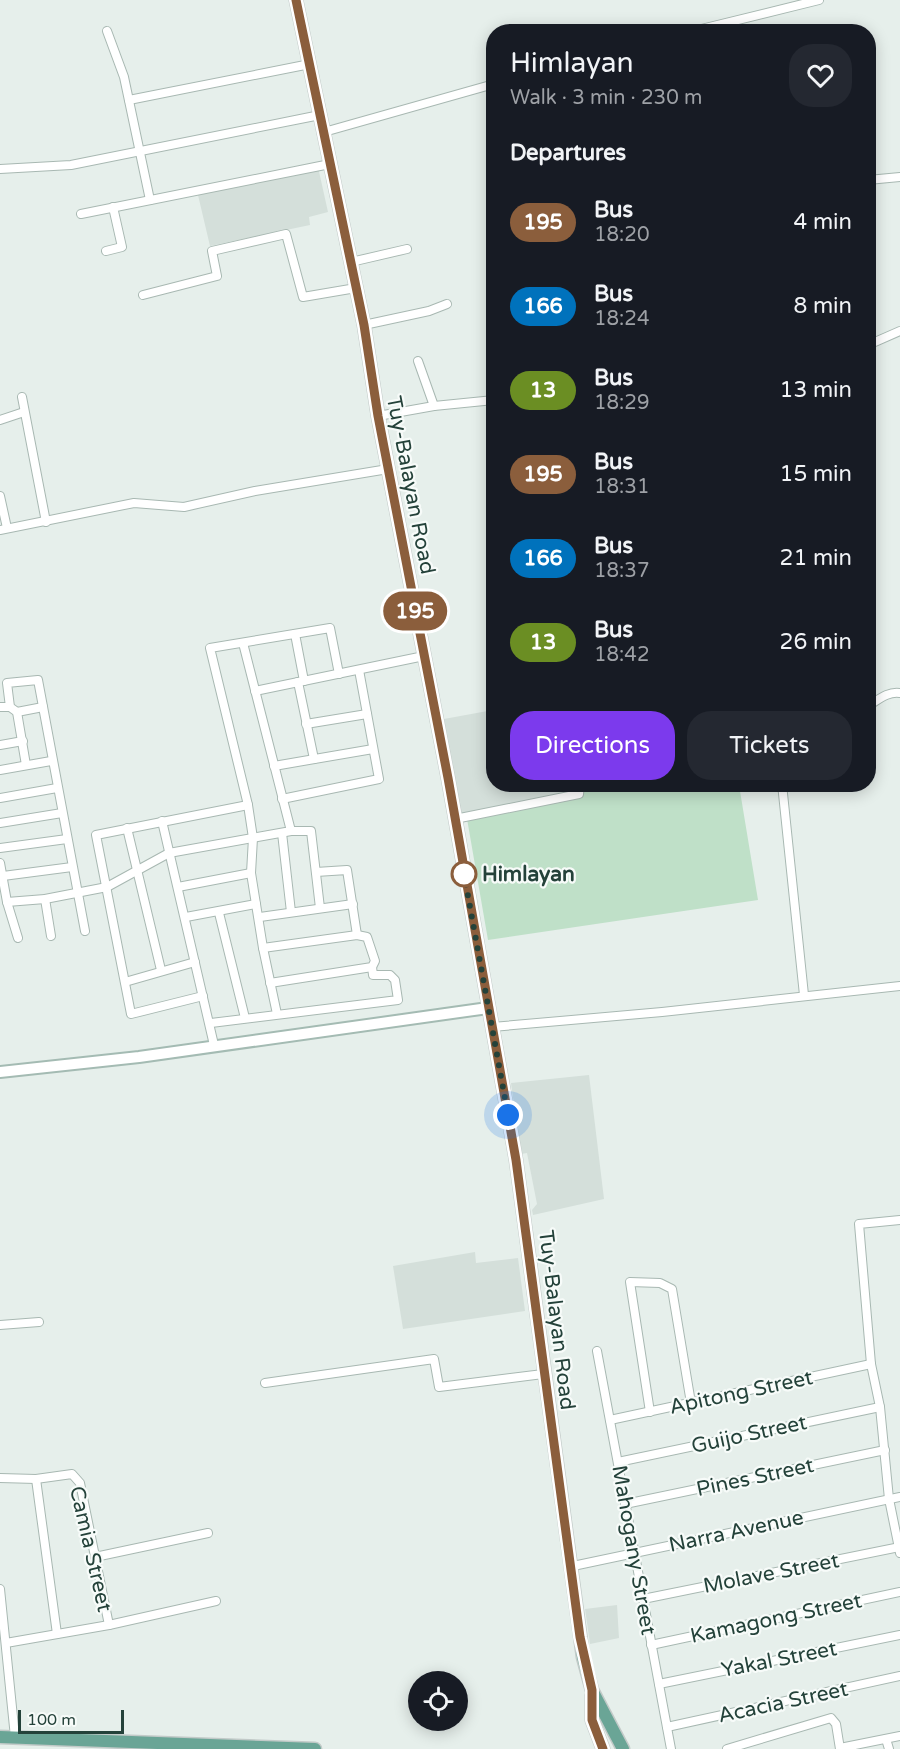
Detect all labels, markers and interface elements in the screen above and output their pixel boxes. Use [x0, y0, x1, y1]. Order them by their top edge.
button: heart [789, 44, 852, 107]
text: Himlayan [510, 46, 634, 80]
text: Walk · 3 min · 230 m [510, 86, 702, 110]
text: Departures [510, 140, 626, 166]
text: Bus [594, 197, 633, 223]
text: 4 min [793, 209, 852, 235]
text: 195 [523, 210, 563, 235]
text: 18:20 [594, 223, 649, 247]
text: Bus [594, 281, 633, 307]
text: 8 min [793, 293, 852, 319]
text: 166 [523, 294, 563, 319]
text: 18:24 [594, 307, 649, 331]
text: Bus [594, 365, 633, 391]
text: 13 min [780, 377, 852, 403]
text: 13 [530, 378, 556, 403]
text: 18:29 [594, 391, 649, 415]
street label: Tuy-Balayan Road [381, 394, 440, 576]
text: Bus [594, 449, 633, 475]
text: 15 min [780, 461, 852, 487]
text: 195 [523, 462, 563, 487]
text: 18:31 [594, 475, 649, 499]
text: Bus [594, 533, 633, 559]
text: 21 min [780, 545, 852, 571]
text: 166 [523, 546, 563, 571]
text: 18:37 [594, 559, 649, 583]
line badge: 195 [380, 592, 450, 630]
text: 195 [395, 599, 435, 624]
text: Bus [594, 617, 633, 643]
text: 26 min [780, 629, 852, 655]
text: 13 [530, 630, 556, 655]
text: 18:42 [594, 643, 649, 667]
button: Directions [510, 711, 675, 780]
button: Tickets [687, 711, 852, 780]
marker: Himlayan [451, 861, 477, 887]
place label: Himlayan [482, 862, 575, 887]
your location [493, 1100, 523, 1130]
street label: Tuy-Balayan Road [533, 1229, 580, 1411]
street label: Apitong Street [667, 1365, 815, 1420]
street label: Guijo Street [689, 1410, 809, 1459]
street label: Pines Street [694, 1453, 816, 1502]
street label: Mahogany Street [606, 1463, 661, 1637]
street label: Camia Street [64, 1484, 117, 1614]
street label: Narra Avenue [666, 1505, 806, 1558]
street label: Molave Street [701, 1548, 841, 1599]
street label: Kamagong Street [688, 1588, 864, 1649]
street label: Yakal Street [719, 1636, 839, 1683]
map controls [408, 1671, 468, 1731]
button: locate [408, 1671, 468, 1731]
street label: Acacia Street [716, 1677, 850, 1728]
scale bar [18, 1707, 124, 1734]
text: 100 m [27, 1710, 76, 1730]

